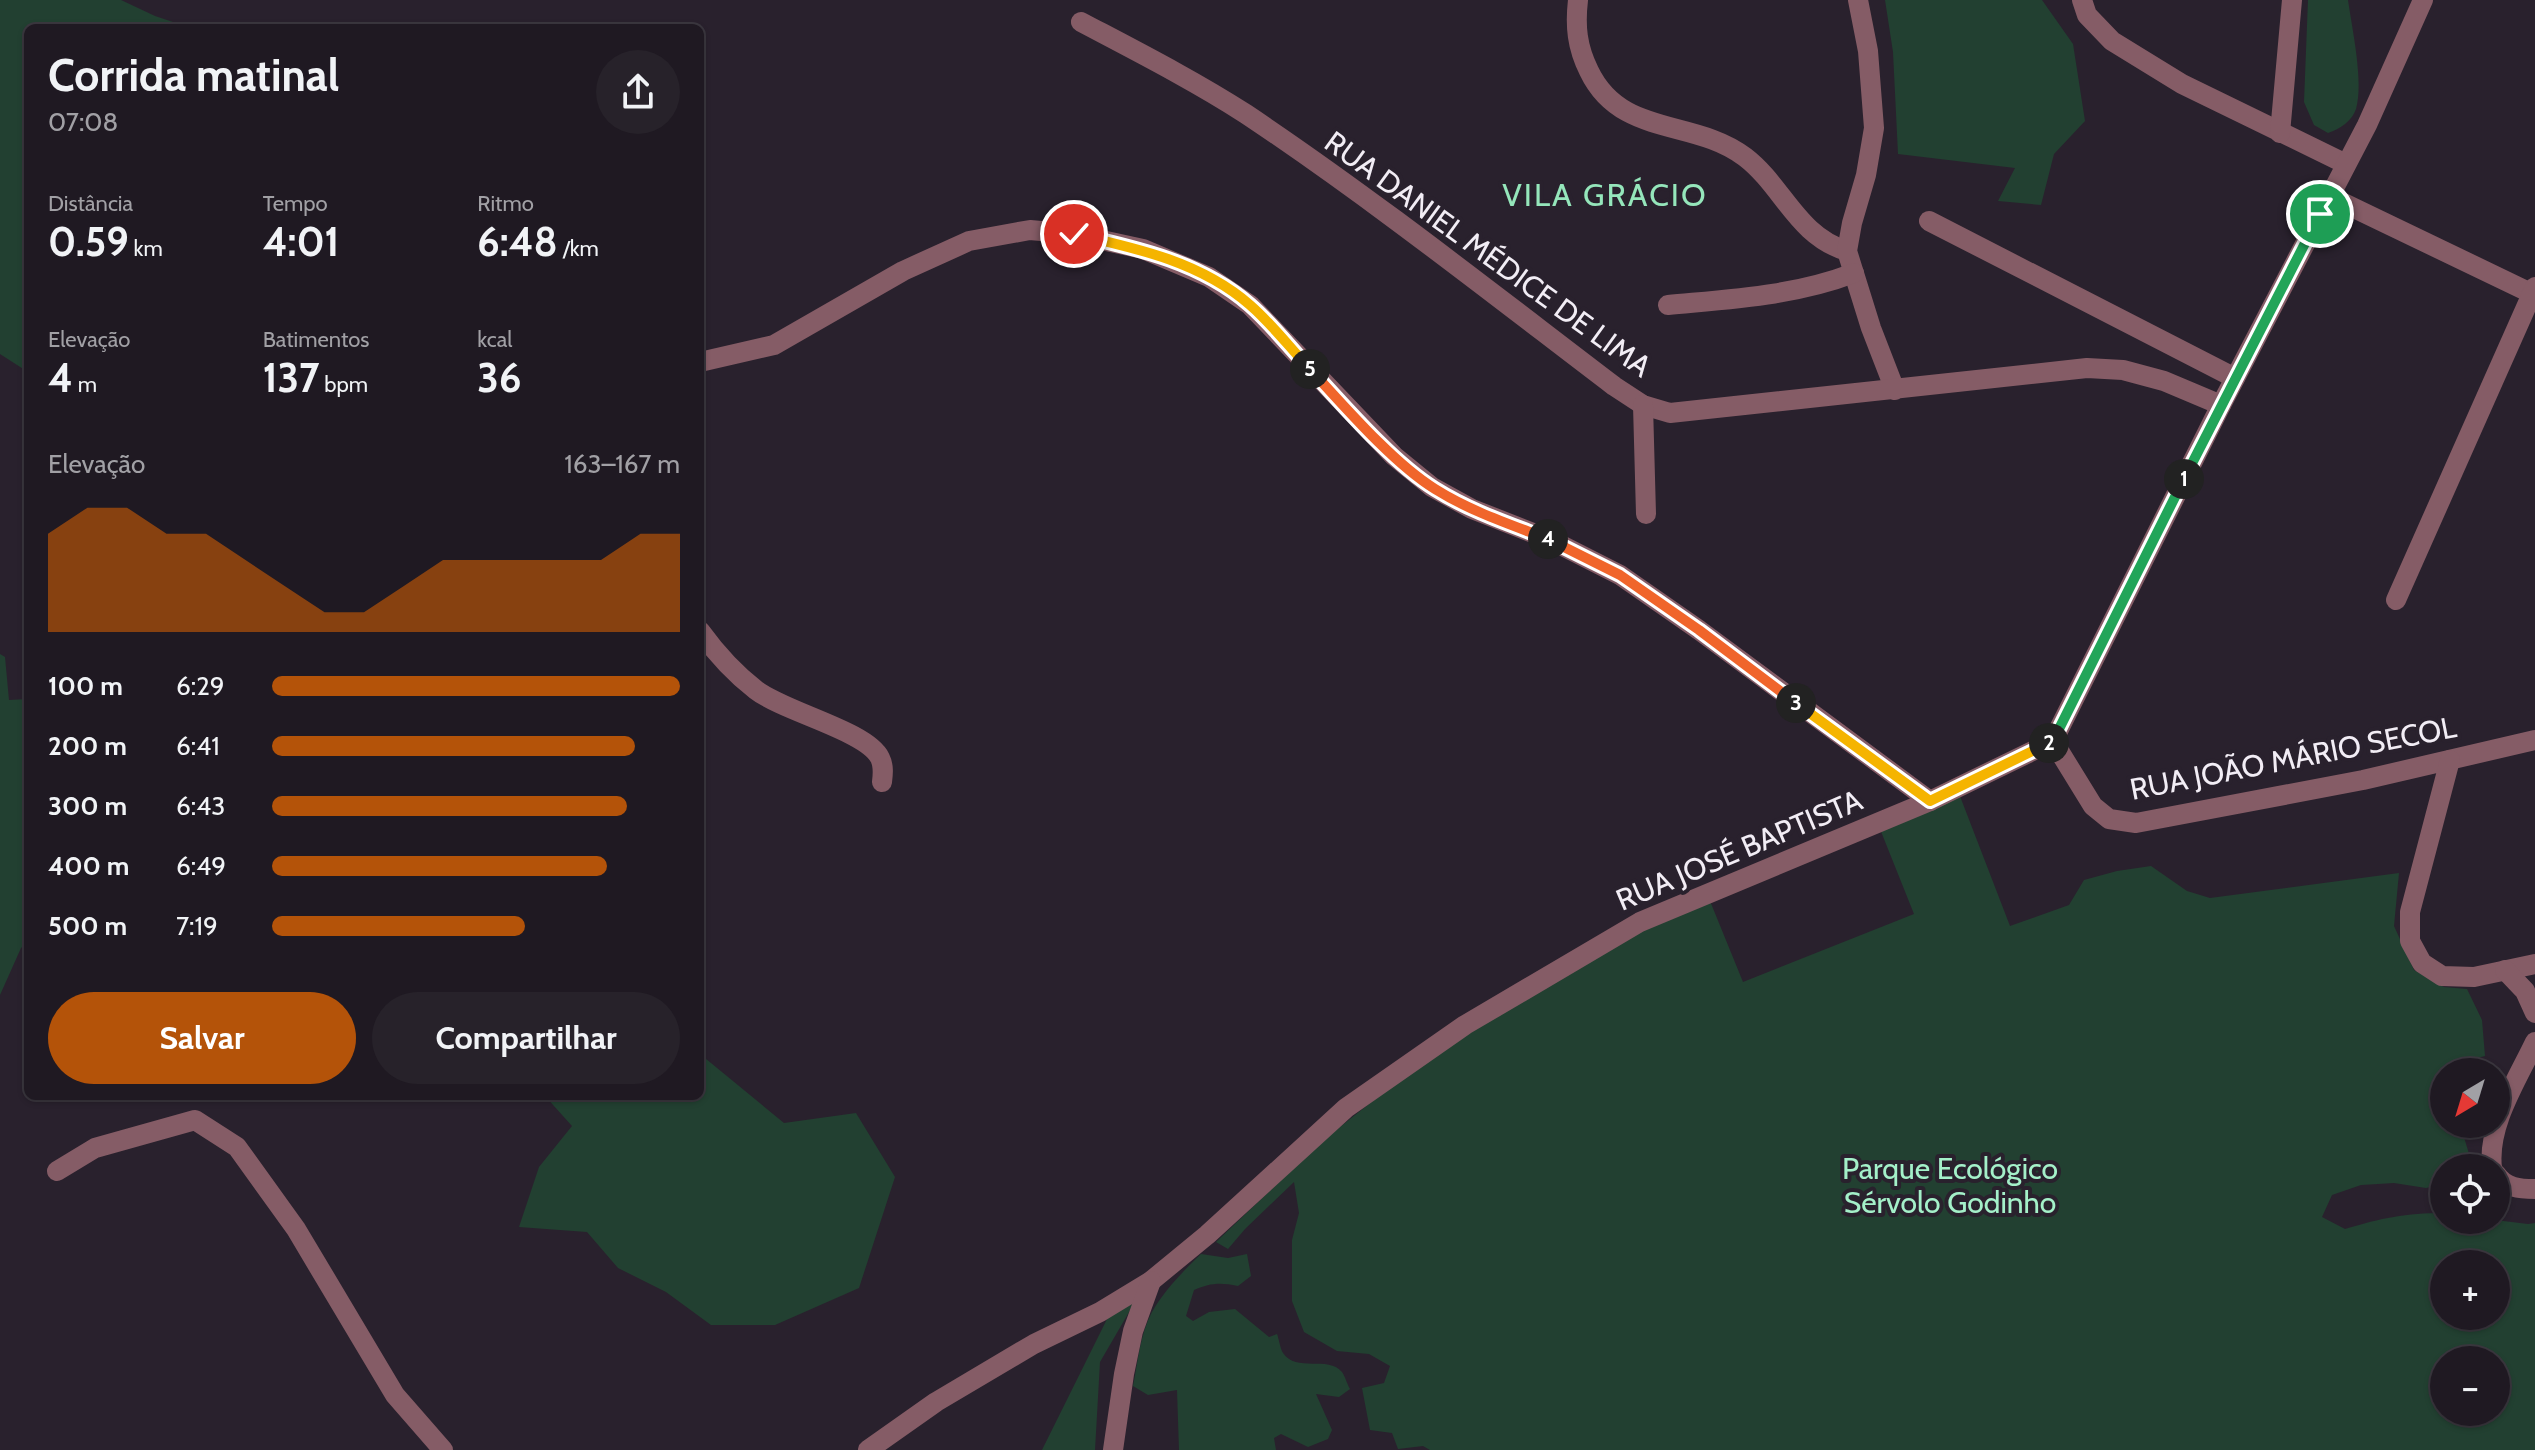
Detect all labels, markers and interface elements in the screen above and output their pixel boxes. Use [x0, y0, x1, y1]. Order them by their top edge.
text: Corrida matinal [48, 49, 339, 102]
button: share [596, 50, 680, 134]
text: 07:08 [48, 106, 118, 138]
street label: RUA DANIEL MÉDICE DE LIMA [1318, 123, 1659, 385]
district label: VILA GRÁCIO [1502, 175, 1708, 214]
pin [2286, 180, 2354, 248]
text: Distância [48, 190, 133, 217]
text: Tempo [263, 190, 328, 217]
text: Ritmo [477, 190, 534, 217]
icon: arrive [2298, 192, 2342, 236]
pin [1040, 200, 1108, 268]
icon: check [1052, 212, 1096, 256]
text: 0.59 [48, 217, 129, 266]
text: 4:01 [263, 217, 339, 266]
text: 6:48 [477, 217, 558, 266]
text: km [129, 235, 163, 262]
text: /km [558, 235, 599, 262]
text: Elevação [48, 326, 130, 353]
text: Batimentos [263, 326, 369, 353]
text: kcal [477, 326, 512, 353]
pin: 5 [1290, 349, 1330, 389]
text: 4 [48, 353, 73, 402]
text: 137 [263, 353, 319, 402]
text: 36 [477, 353, 521, 402]
text: 5 [1304, 355, 1316, 382]
text: m [73, 371, 97, 398]
text: bpm [319, 371, 368, 398]
text: Elevação [48, 448, 145, 480]
text: 163–167 m [564, 448, 680, 480]
pin: 1 [2164, 459, 2204, 499]
text: 1 [2180, 465, 2188, 492]
pin: 4 [1528, 519, 1568, 559]
text: 4 [1541, 525, 1555, 552]
text: 100 m [48, 670, 123, 702]
text: 6:29 [176, 670, 225, 702]
pin: 3 [1776, 683, 1816, 723]
text: 3 [1790, 689, 1802, 716]
street label: RUA JOÃO MÁRIO SECOL [2127, 708, 2459, 808]
pin: 2 [2029, 723, 2069, 763]
text: 2 [2043, 729, 2055, 756]
text: 200 m [48, 730, 127, 762]
text: 6:41 [176, 730, 220, 762]
street label: RUA JOSÉ BAPTISTA [1610, 781, 1868, 919]
text: 300 m [48, 790, 127, 822]
text: 6:43 [176, 790, 225, 822]
text: 400 m [48, 850, 129, 882]
text: 6:49 [176, 850, 226, 882]
text: 500 m [48, 910, 127, 942]
text: 7:19 [176, 910, 218, 942]
button: Salvar [48, 992, 356, 1084]
button: Compartilhar [372, 992, 680, 1084]
north arrow [2430, 1058, 2510, 1138]
map controls [2430, 1058, 2510, 1426]
park label: Parque Ecológico Sérvolo Godinho [1842, 1150, 2058, 1221]
button: locate [2430, 1154, 2510, 1234]
button: + [2430, 1250, 2510, 1330]
button: − [2430, 1346, 2510, 1426]

